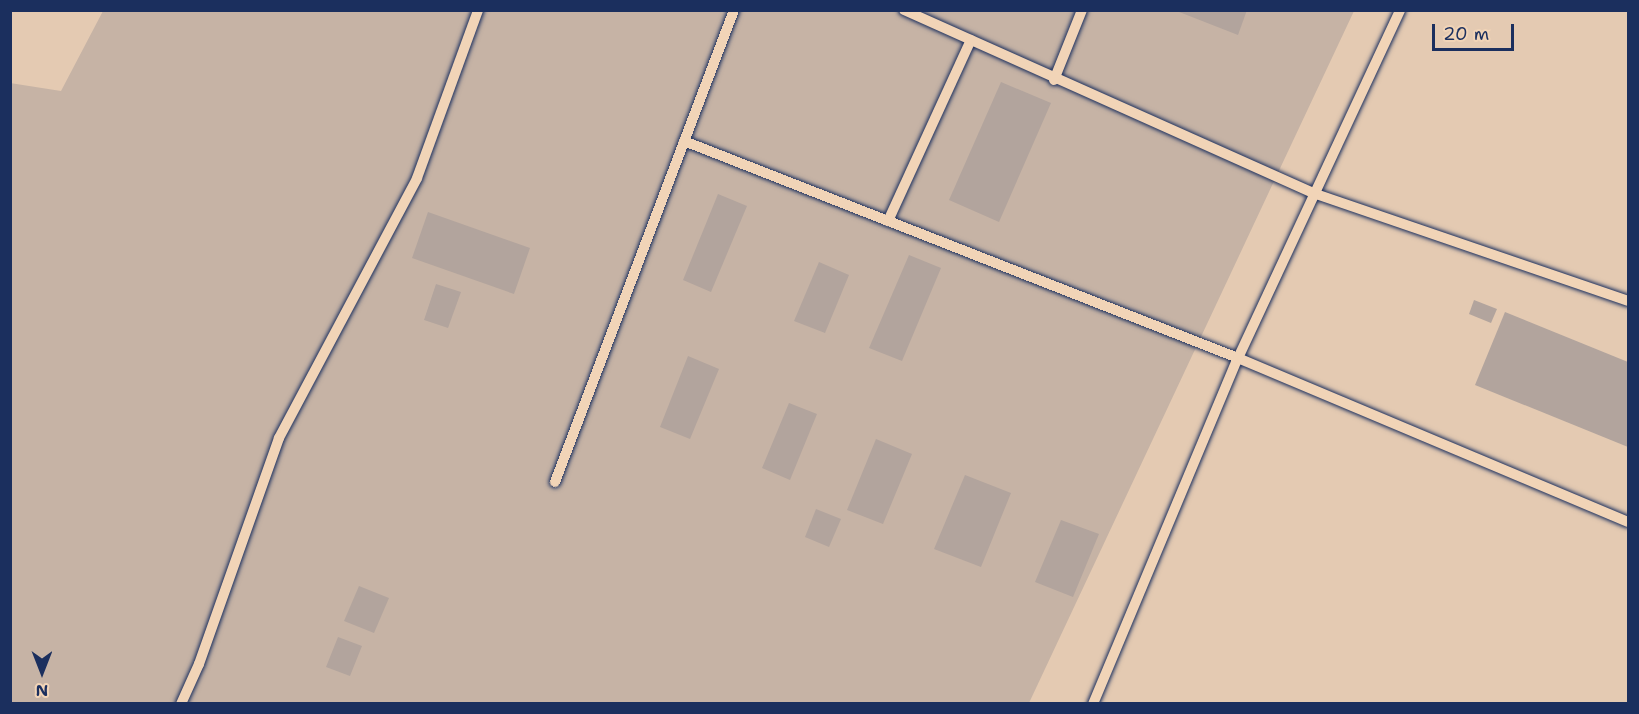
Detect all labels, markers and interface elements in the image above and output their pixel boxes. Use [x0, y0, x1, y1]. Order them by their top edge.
scale bar [1435, 12, 1518, 50]
text: 20 m [1443, 22, 1489, 46]
north arrow [12, 642, 72, 702]
text: N [36, 680, 48, 701]

